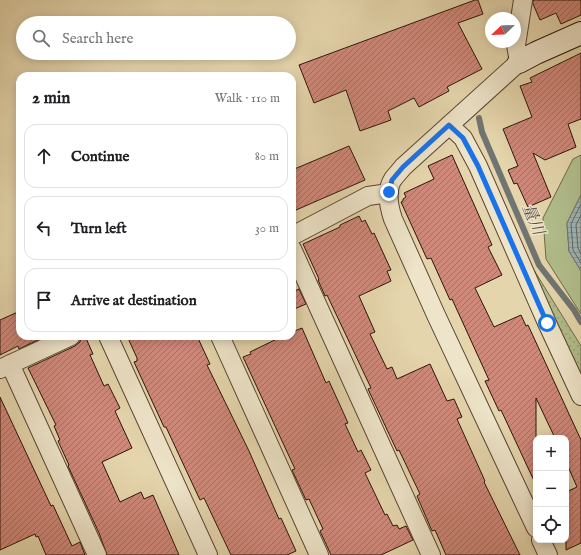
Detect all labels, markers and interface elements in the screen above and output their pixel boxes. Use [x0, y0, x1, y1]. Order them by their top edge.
north arrow [485, 12, 521, 48]
search box [16, 16, 296, 60]
icon: search [30, 27, 52, 49]
text: Search here [62, 29, 133, 48]
text: 2 min [32, 88, 70, 109]
text: Walk · 110 m [215, 90, 280, 107]
icon: ahead [33, 145, 55, 167]
text: Continue [71, 147, 129, 166]
text: 80 m [255, 148, 279, 165]
route end [380, 183, 398, 201]
water label: 量川 [517, 201, 548, 240]
icon: left [33, 217, 55, 239]
text: Turn left [71, 219, 127, 238]
text: 30 m [255, 220, 279, 237]
icon: arrive [33, 289, 55, 311]
text: Arrive at destination [71, 291, 197, 310]
route start [538, 314, 556, 332]
map controls [533, 435, 569, 543]
button: + [533, 435, 569, 471]
button: − [533, 471, 569, 507]
button: locate [533, 507, 569, 543]

